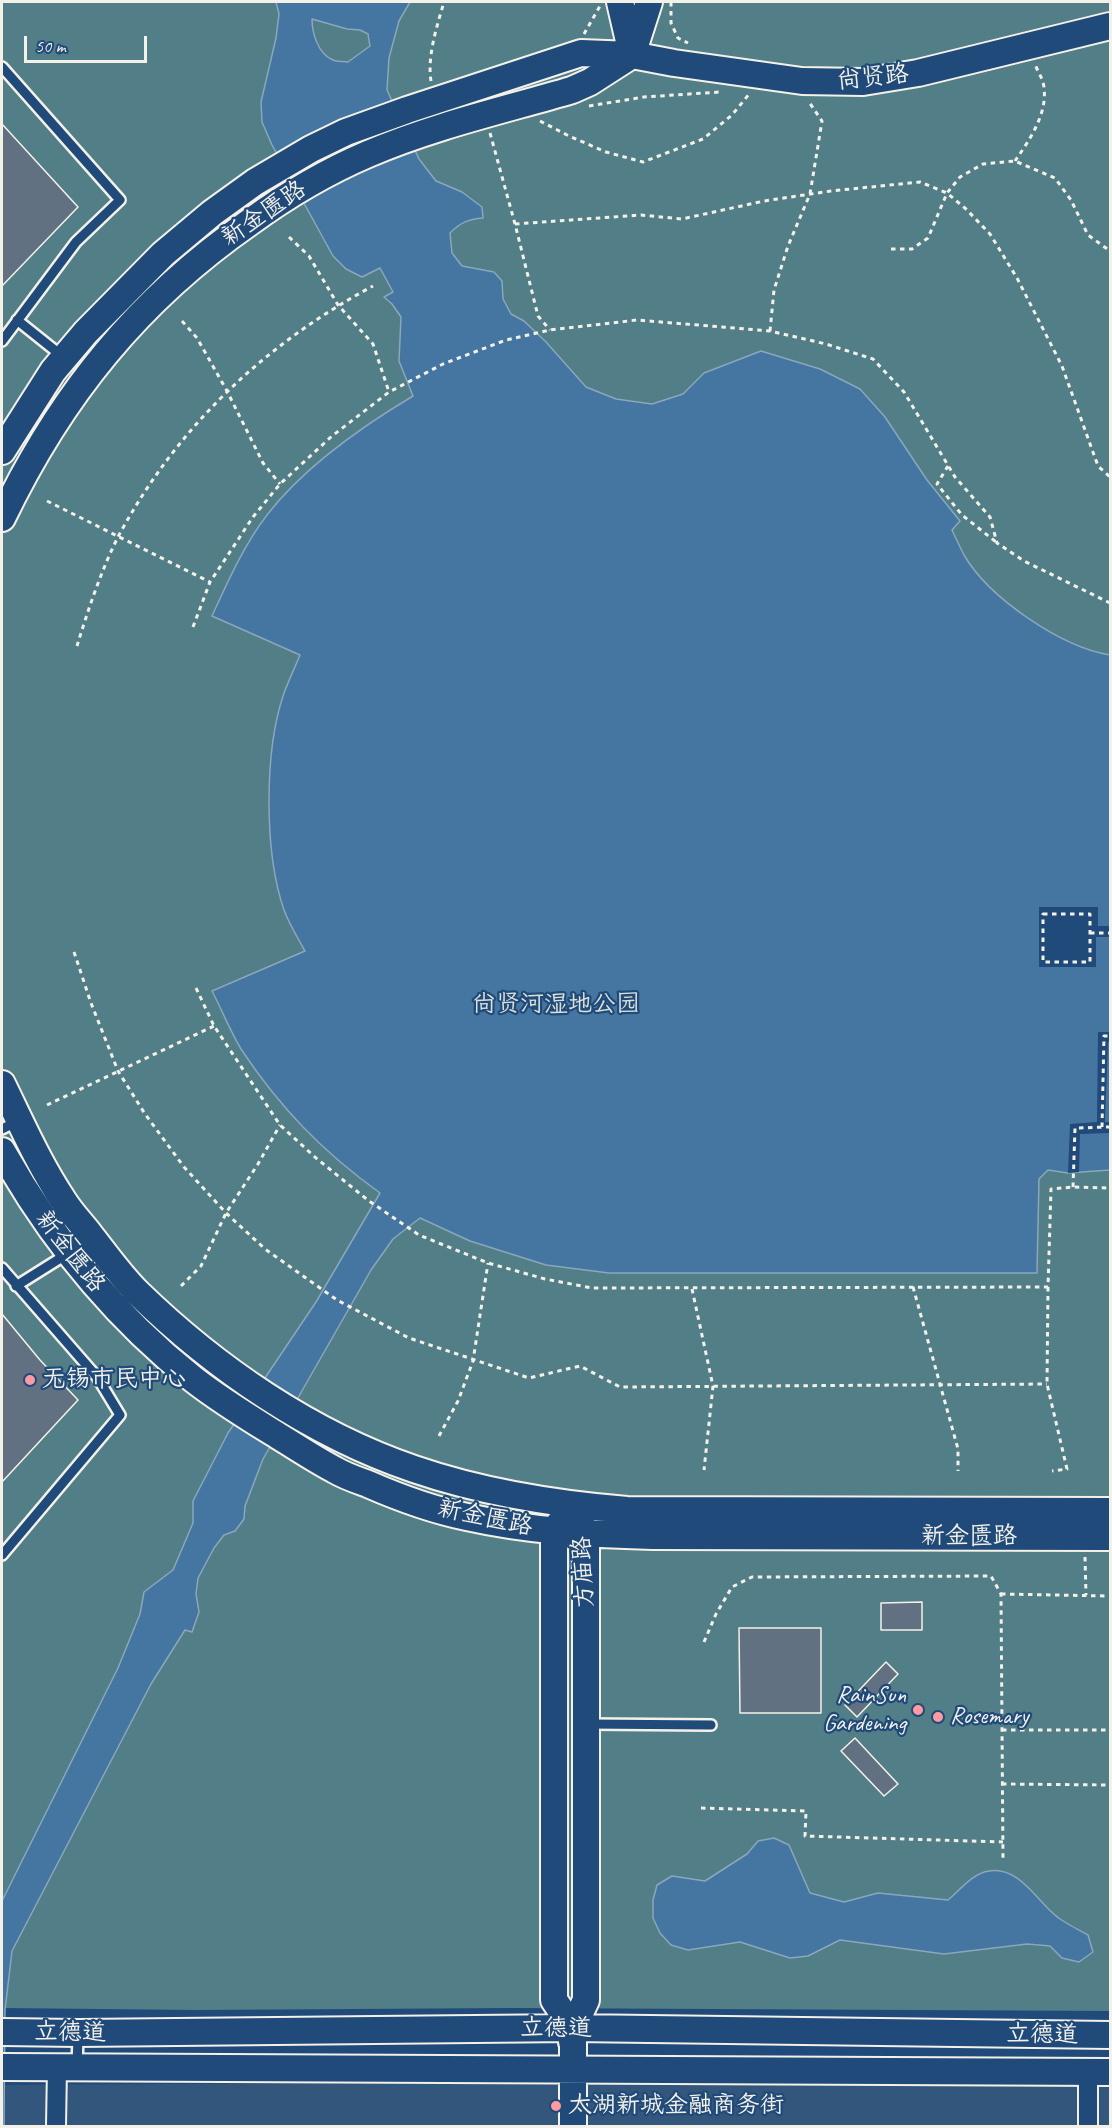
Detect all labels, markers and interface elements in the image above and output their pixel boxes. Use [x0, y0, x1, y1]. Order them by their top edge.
scale bar [27, 24, 150, 62]
text: 50 m [35, 35, 66, 57]
street label: 尚贤路 [836, 60, 910, 96]
street label: 新金匮路 [216, 175, 312, 253]
park label: 尚贤河湿地公园 [472, 991, 640, 1019]
street label: 新金匮路 [29, 1205, 111, 1299]
place label: 无锡市民中心 [42, 1366, 186, 1394]
marker: 无锡市民中心 [23, 1373, 37, 1387]
street label: 新金匮路 [435, 1494, 535, 1542]
street label: 新金匮路 [921, 1523, 1017, 1551]
street label: 方庙路 [568, 1535, 600, 1609]
place label: RainSun Gardening [823, 1682, 906, 1738]
marker: RainSun Gardening [911, 1703, 925, 1717]
place label: Rosemary [950, 1703, 1028, 1731]
marker: Rosemary [931, 1710, 945, 1724]
street label: 立德道 [520, 2015, 592, 2043]
street label: 立德道 [34, 2018, 106, 2048]
street label: 立德道 [1006, 2020, 1078, 2050]
place label: 太湖新城金融商务街 [568, 2092, 784, 2120]
marker: 太湖新城金融商务街 [549, 2099, 563, 2113]

